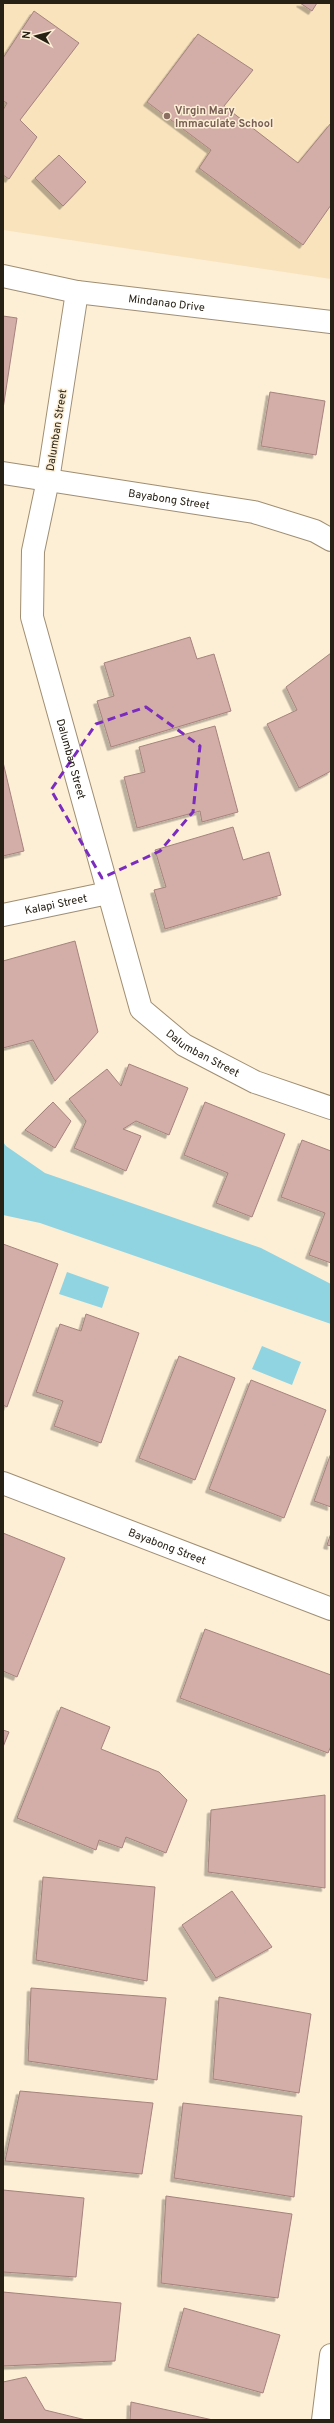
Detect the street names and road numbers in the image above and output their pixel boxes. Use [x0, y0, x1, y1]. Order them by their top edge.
street label: Mindanao Drive [127, 292, 206, 315]
street label: Dalumban Street [44, 388, 70, 472]
street label: Bayabong Street [127, 487, 211, 513]
street label: Dalumban Street [53, 717, 88, 801]
street label: Kalapi Street [23, 892, 89, 918]
street label: Dalumban Street [163, 1027, 242, 1081]
street label: Bayabong Street [126, 1526, 208, 1568]

